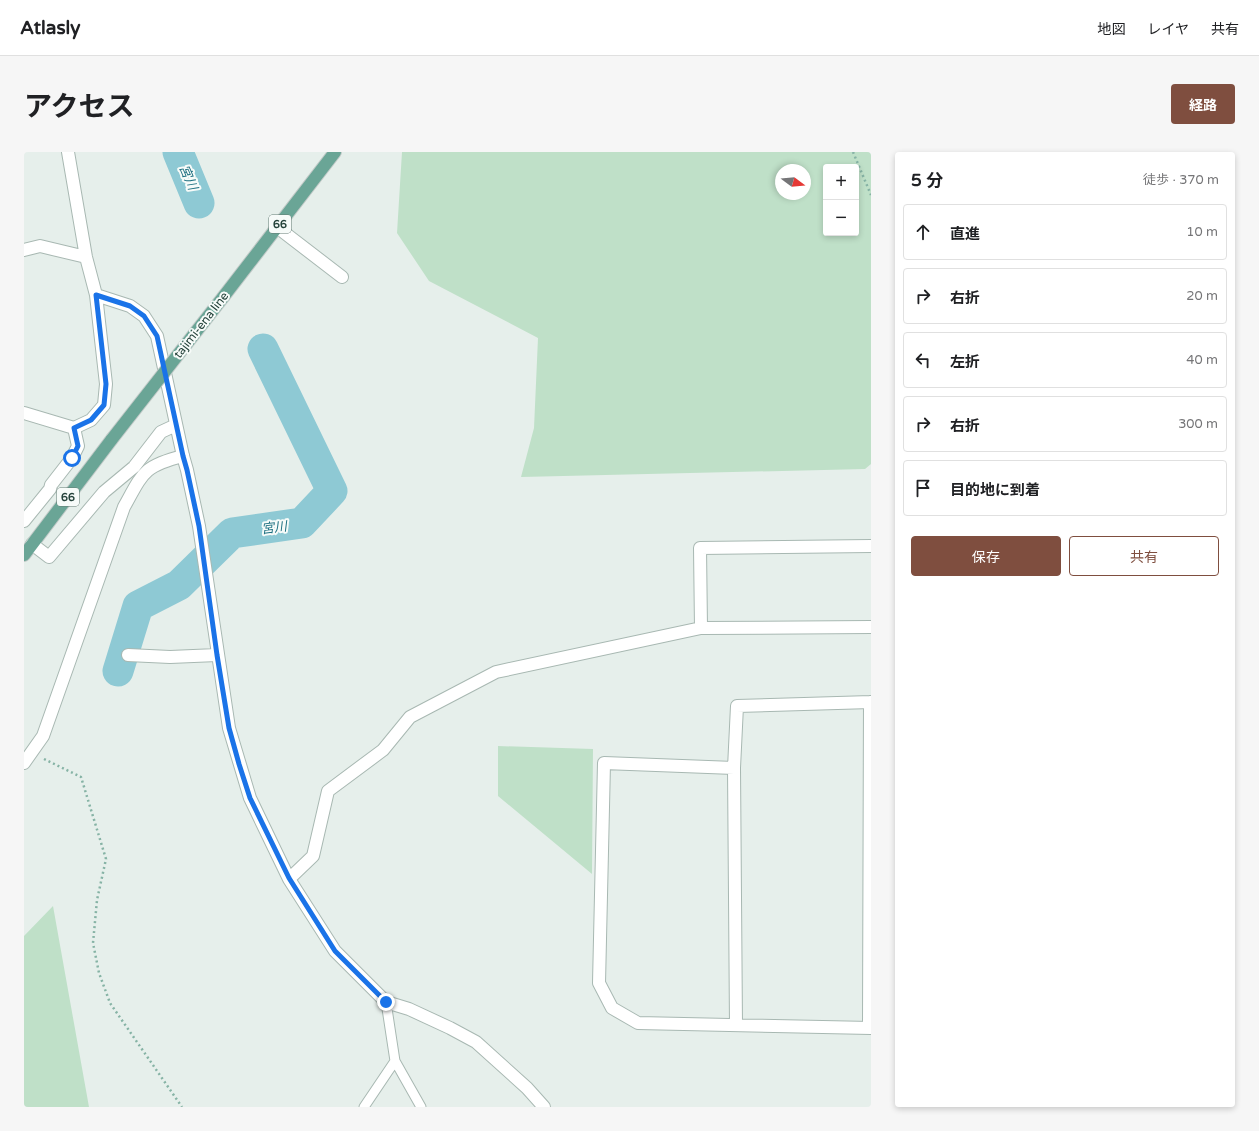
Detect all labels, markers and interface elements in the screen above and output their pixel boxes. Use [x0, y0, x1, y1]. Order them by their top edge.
text: Atlasly [20, 17, 80, 39]
text: 地図 [1097, 21, 1125, 38]
text: レイヤ [1147, 21, 1189, 38]
text: 共有 [1211, 21, 1239, 38]
button: 経路 [1171, 84, 1235, 124]
text: アクセス [24, 90, 135, 124]
water label: 宮川 [176, 162, 201, 194]
north arrow [775, 164, 811, 200]
map controls [823, 164, 859, 236]
button: + [823, 164, 859, 200]
text: 5 分 [911, 170, 943, 191]
text: 徒歩 · 370 m [1143, 172, 1219, 188]
button: − [823, 200, 859, 236]
road number: 66 [269, 215, 291, 233]
icon: ahead [912, 221, 934, 243]
text: 10 m [1186, 224, 1218, 240]
text: 直進 [950, 225, 980, 243]
icon: right [912, 285, 934, 307]
text: 20 m [1186, 288, 1218, 304]
street label: tajimi-ena line [171, 289, 231, 361]
text: 右折 [950, 289, 980, 307]
icon: left [912, 349, 934, 371]
text: 40 m [1186, 352, 1218, 368]
text: 左折 [950, 353, 980, 371]
icon: right [912, 413, 934, 435]
text: 300 m [1178, 416, 1218, 432]
text: 右折 [950, 417, 980, 435]
route start [63, 449, 81, 467]
icon: arrive [912, 477, 934, 499]
text: 目的地に到着 [950, 481, 1040, 499]
road number: 66 [57, 488, 79, 506]
water label: 宮川 [260, 518, 290, 538]
button: 保存 [911, 536, 1061, 576]
button: 共有 [1069, 536, 1219, 576]
route end [377, 993, 395, 1011]

